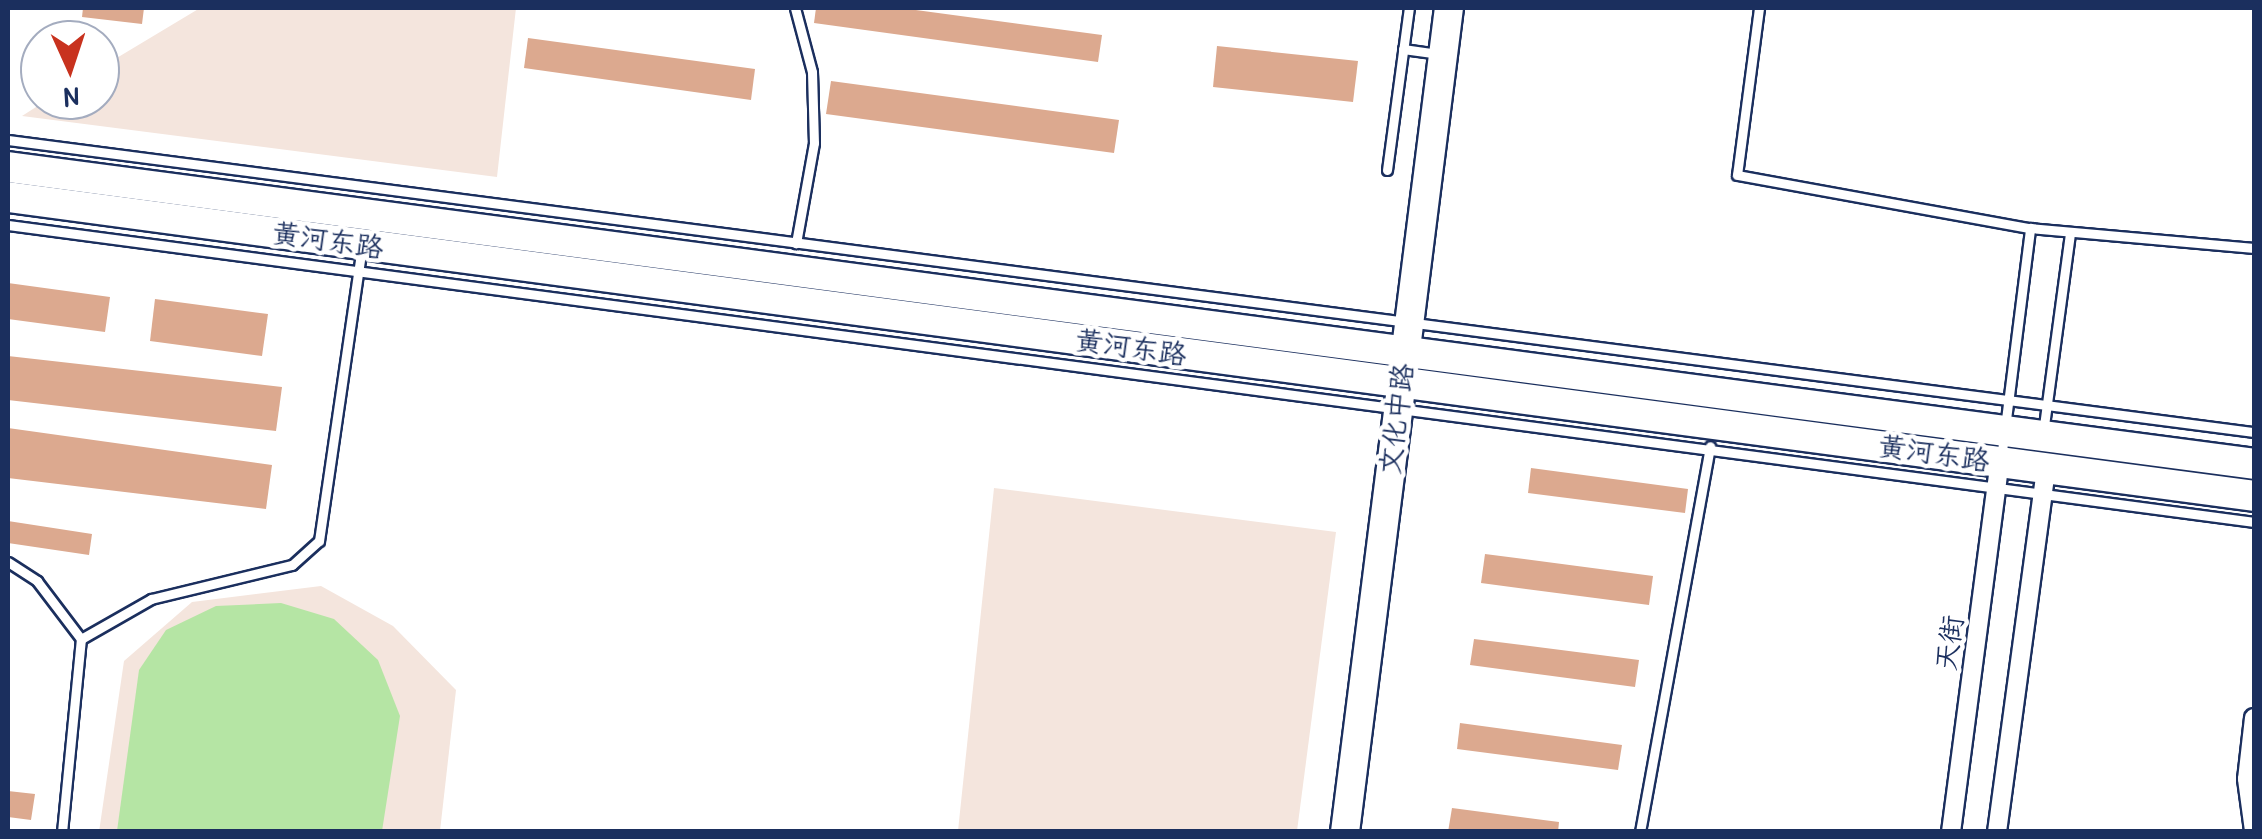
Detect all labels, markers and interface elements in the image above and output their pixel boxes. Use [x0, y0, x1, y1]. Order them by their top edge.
north arrow [20, 20, 120, 120]
text: N [63, 79, 80, 117]
street label: 黄河东路 [270, 216, 386, 264]
street label: 黄河东路 [1073, 323, 1189, 371]
street label: 文化中路 [1373, 361, 1419, 477]
street label: 黄河东路 [1876, 429, 1992, 477]
street label: 天街 [1928, 613, 1970, 673]

